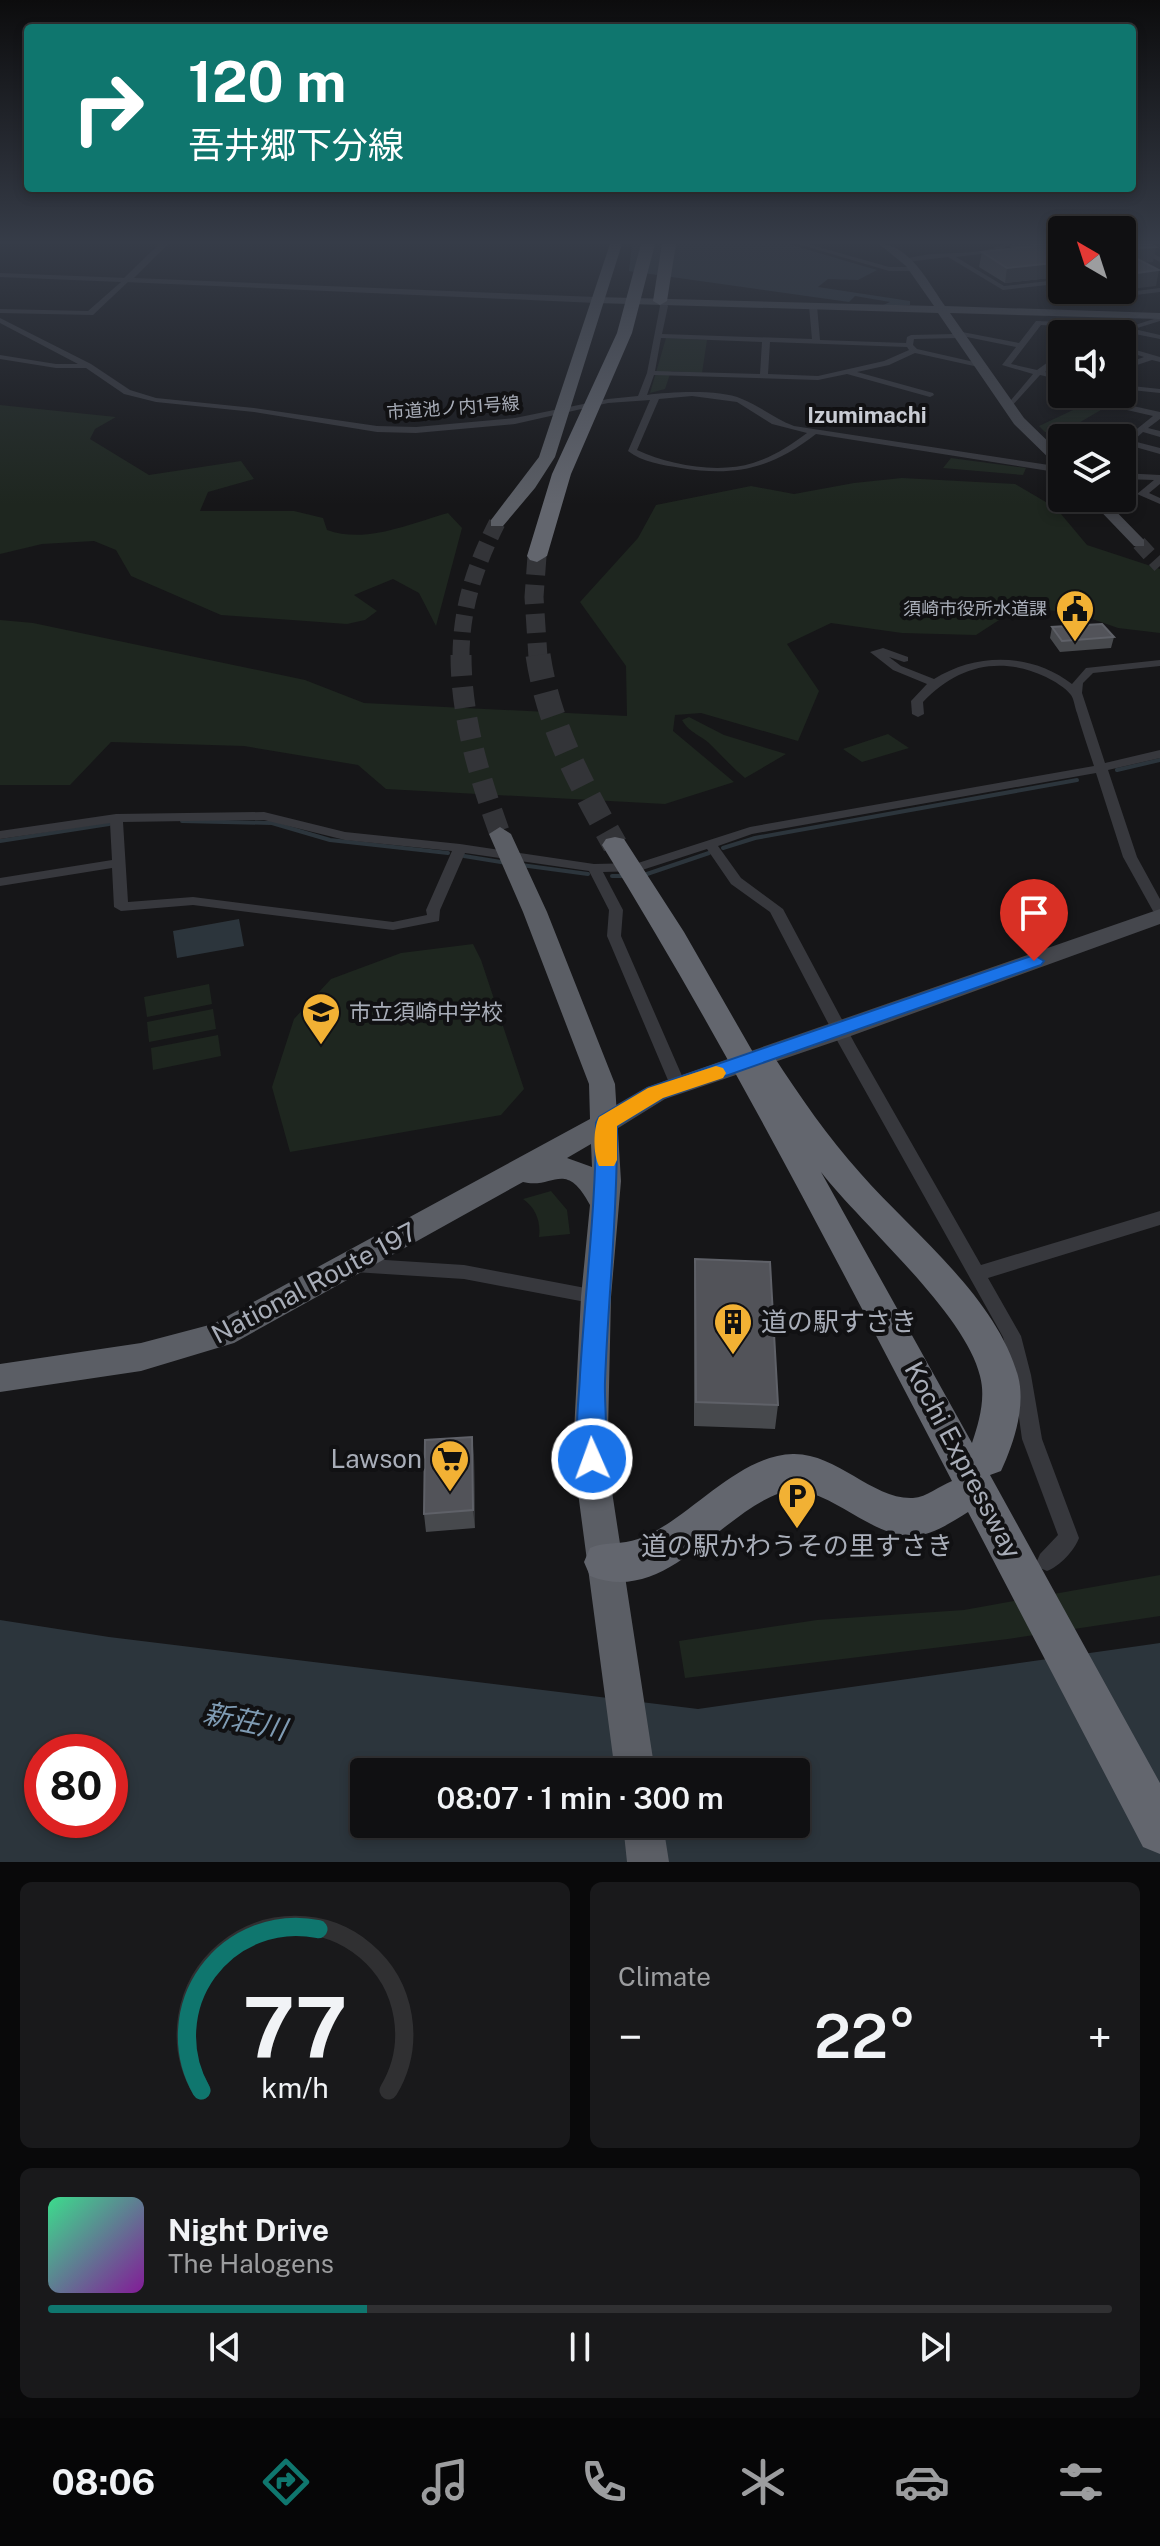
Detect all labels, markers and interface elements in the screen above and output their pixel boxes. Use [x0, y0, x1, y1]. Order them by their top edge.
text: 120 m [188, 49, 346, 115]
icon: right [56, 56, 160, 160]
text: 吾井郷下分線 [188, 124, 404, 166]
north arrow [1048, 216, 1136, 304]
map controls [1048, 216, 1136, 512]
button: sound [1048, 320, 1136, 408]
street label: 市道池ノ内1号線 [386, 392, 520, 423]
district label: Izumimachi [807, 402, 927, 428]
button: layers [1048, 424, 1136, 512]
public building icon: 須崎市役所水道課 [1054, 588, 1096, 643]
place label: 須崎市役所水道課 [903, 598, 1047, 619]
pin [1000, 879, 1068, 961]
icon: arrive [1012, 891, 1056, 935]
school or university icon: 市立須崎中学校 [300, 991, 342, 1046]
place label: 市立須崎中学校 [349, 999, 503, 1025]
street label: National Route 197 [206, 1215, 422, 1350]
building icon: 道の駅すさき [712, 1301, 754, 1356]
place label: 道の駅すさき [761, 1306, 917, 1337]
street label: Kochi Expressway [899, 1356, 1028, 1563]
position arrow [550, 1417, 634, 1501]
supermarket icon: Lawson [429, 1438, 471, 1493]
place label: Lawson [331, 1443, 422, 1474]
parking icon: 道の駅かわうその里すさき [776, 1475, 818, 1530]
place label: 道の駅かわうその里すさき [641, 1530, 953, 1561]
water label: 新荘川 [201, 1696, 293, 1746]
speed limit sign: 80 [24, 1734, 128, 1838]
text: 08:07 · 1 min · 300 m [436, 1780, 724, 1816]
text: Climate [618, 1961, 711, 1992]
text: 77 [243, 1978, 347, 2076]
text: 22° [814, 2001, 916, 2072]
text: − [618, 2011, 642, 2063]
text: + [1088, 2011, 1112, 2063]
text: km/h [261, 2071, 329, 2104]
text: Night Drive [168, 2212, 329, 2248]
text: The Halogens [168, 2248, 334, 2279]
icon: previous [203, 2325, 247, 2369]
icon: pause [558, 2325, 602, 2369]
icon: next [913, 2325, 957, 2369]
icon: directions [258, 2454, 314, 2510]
icon: music [417, 2454, 473, 2510]
icon: phone [576, 2454, 632, 2510]
icon: climate [735, 2454, 791, 2510]
icon: car [894, 2454, 950, 2510]
icon: filters [1053, 2454, 1109, 2510]
text: 08:06 [51, 2461, 155, 2503]

